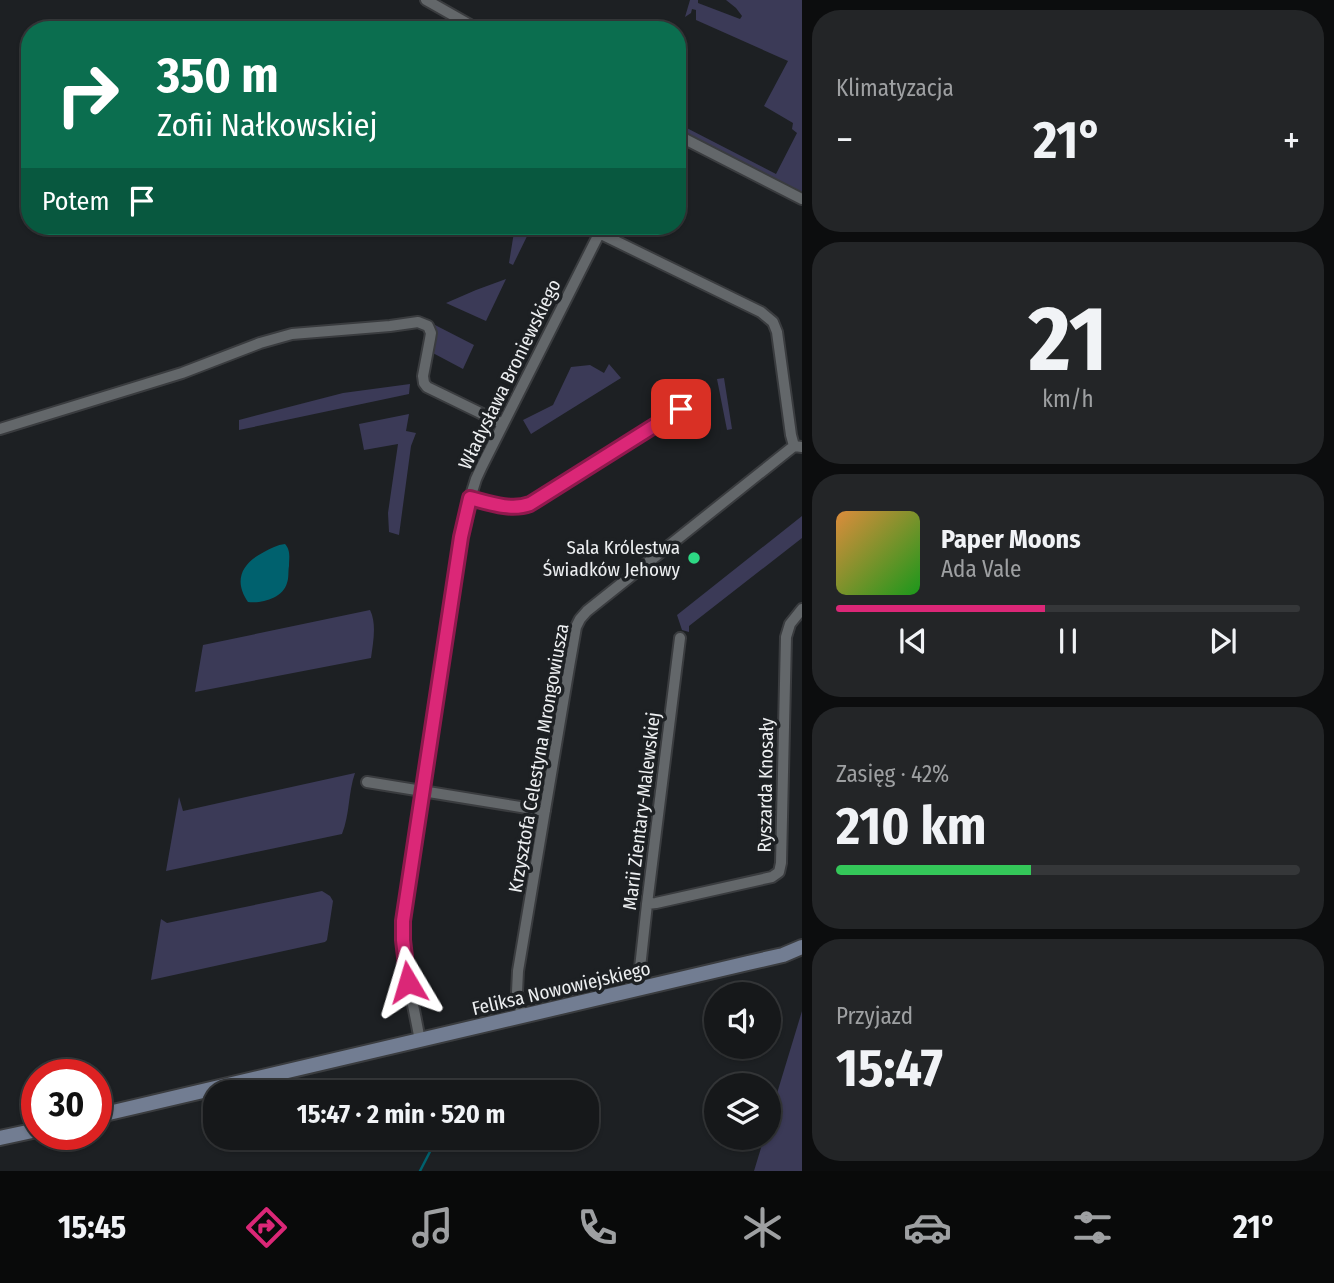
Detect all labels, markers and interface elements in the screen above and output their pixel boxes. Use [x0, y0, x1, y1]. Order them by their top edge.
text: 350 m [157, 46, 279, 105]
icon: right [42, 49, 133, 140]
text: Klimatyzacja [836, 74, 954, 102]
text: Zofii Nałkowskiej [157, 106, 378, 144]
text: 21° [1033, 109, 1103, 172]
text: − [836, 117, 853, 163]
text: + [1283, 117, 1300, 163]
icon: arrive [123, 182, 161, 220]
text: Potem [42, 186, 109, 217]
street label: Władysława Broniewskiego [453, 275, 566, 473]
text: 21 [1028, 285, 1108, 394]
pin [651, 379, 711, 439]
text: km/h [1042, 385, 1094, 413]
icon: arrive [662, 390, 700, 428]
text: Paper Moons [941, 524, 1081, 555]
place label: Sala Królestwa Świadków Jehowy [543, 536, 681, 581]
marker: Sala Królestwa Świadków Jehowy [686, 550, 702, 566]
text: Ada Vale [941, 555, 1021, 583]
street label: Krzysztofa Celestyna Mrongowiusza [503, 622, 573, 894]
icon: previous [894, 622, 932, 660]
icon: pause [1049, 622, 1087, 660]
icon: next [1204, 622, 1242, 660]
street label: Marii Zientary-Malewskiej [618, 711, 665, 911]
street label: Ryszarda Knosały [753, 717, 778, 853]
text: Zasięg · 42% [836, 760, 949, 788]
text: 210 km [836, 795, 987, 858]
position arrow [371, 945, 445, 1019]
street label: Feliksa Nowowiejskiego [470, 957, 653, 1020]
map controls [704, 982, 781, 1150]
button: sound [704, 982, 781, 1059]
text: Przyjazd [836, 1002, 913, 1030]
text: 15:47 [836, 1037, 943, 1100]
speed limit sign: 30 [21, 1059, 112, 1150]
button: layers [704, 1073, 781, 1150]
text: 15:47 · 2 min · 520 m [297, 1099, 505, 1130]
icon: directions [242, 1203, 291, 1252]
icon: music [408, 1203, 457, 1252]
icon: phone [573, 1203, 622, 1252]
icon: climate [738, 1203, 787, 1252]
icon: car [903, 1203, 952, 1252]
icon: filters [1068, 1203, 1117, 1252]
text: 15:45 [58, 1208, 126, 1246]
text: 21° [1233, 1208, 1276, 1246]

